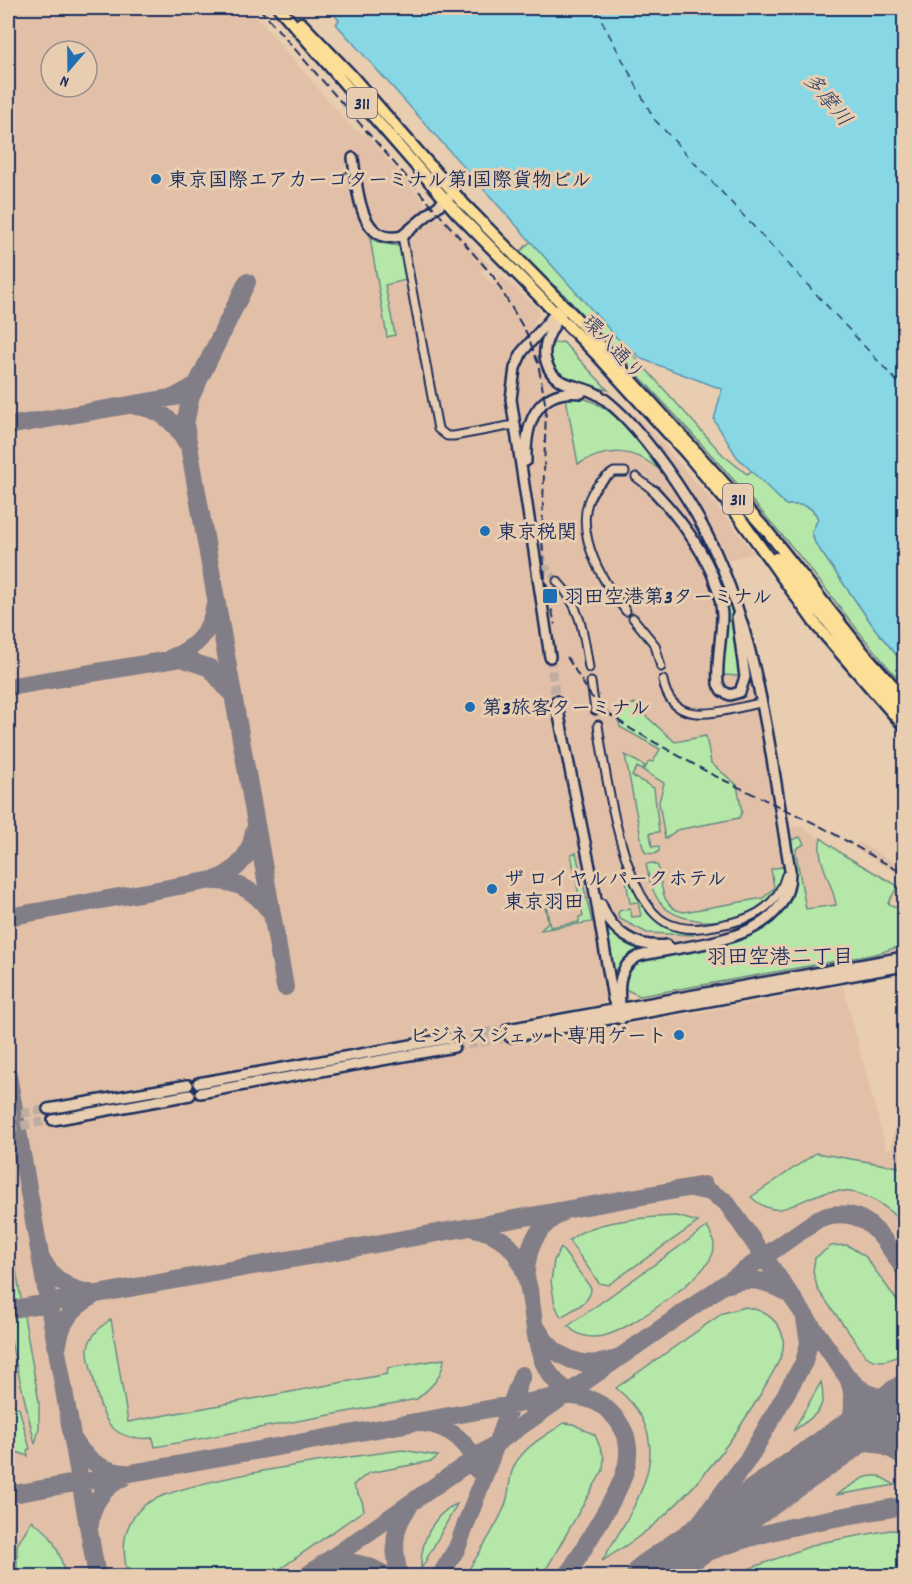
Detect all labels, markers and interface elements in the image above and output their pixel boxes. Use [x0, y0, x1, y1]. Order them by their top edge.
north arrow [39, 39, 99, 99]
water label: 多摩川 [794, 67, 857, 135]
text: N [57, 69, 72, 93]
road number: 311 [347, 88, 377, 118]
place label: 東京国際エアカーゴターミナル第1国際貨物ビル [168, 168, 592, 196]
marker: 東京国際エアカーゴターミナル第1国際貨物ビル [149, 172, 163, 186]
street label: 環八通り [574, 310, 649, 388]
road number: 311 [723, 484, 753, 514]
place label: 東京税関 [497, 520, 577, 548]
marker: 東京税関 [478, 524, 492, 538]
place label: 羽田空港第3ターミナル [564, 585, 772, 613]
marker: 羽田空港第3ターミナル [541, 587, 559, 605]
place label: 第3旅客ターミナル [482, 696, 650, 724]
marker: 第3旅客ターミナル [463, 700, 477, 714]
place label: ザ ロイヤルパークホテル 東京羽田 [504, 867, 727, 918]
marker: ザ ロイヤルパークホテル 東京羽田 [485, 882, 499, 896]
district label: 羽田空港二丁目 [707, 944, 854, 974]
place label: ビジネスジェット専用ゲート [409, 1024, 667, 1052]
marker: ビジネスジェット専用ゲート [672, 1028, 686, 1042]

